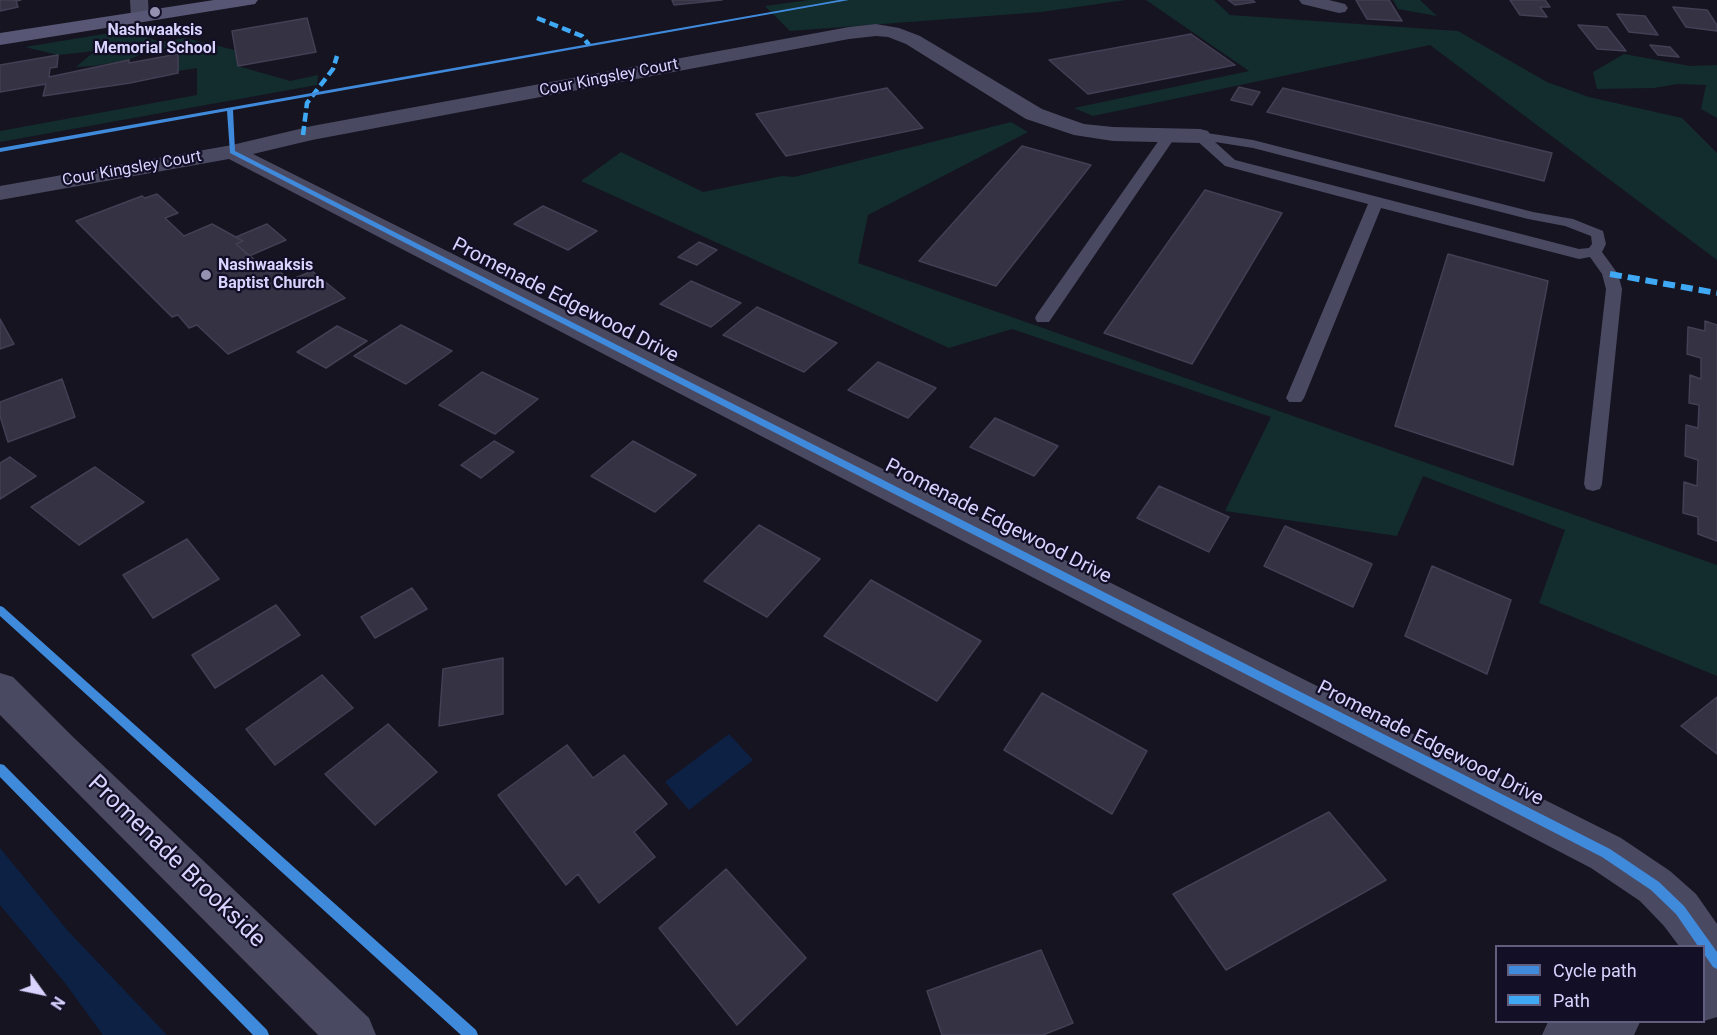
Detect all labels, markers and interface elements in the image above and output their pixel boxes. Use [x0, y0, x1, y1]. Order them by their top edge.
marker: Nashwaaksis Memorial School [148, 5, 162, 19]
place label: Nashwaaksis Memorial School [94, 21, 216, 59]
street label: Cour Kingsley Court [538, 55, 680, 101]
street label: Cour Kingsley Court [61, 147, 203, 191]
street label: Promenade Edgewood Drive [448, 233, 682, 369]
place label: Nashwaaksis Baptist Church [218, 256, 324, 294]
marker: Nashwaaksis Baptist Church [199, 268, 213, 282]
street label: Promenade Edgewood Drive [881, 454, 1115, 590]
street label: Promenade Edgewood Drive [1313, 676, 1547, 812]
street label: Promenade Brookside [81, 770, 271, 954]
legend [1495, 945, 1705, 1023]
text: Cycle path [1553, 960, 1637, 981]
north arrow [12, 963, 72, 1023]
text: Path [1553, 990, 1590, 1011]
text: N [46, 993, 69, 1013]

